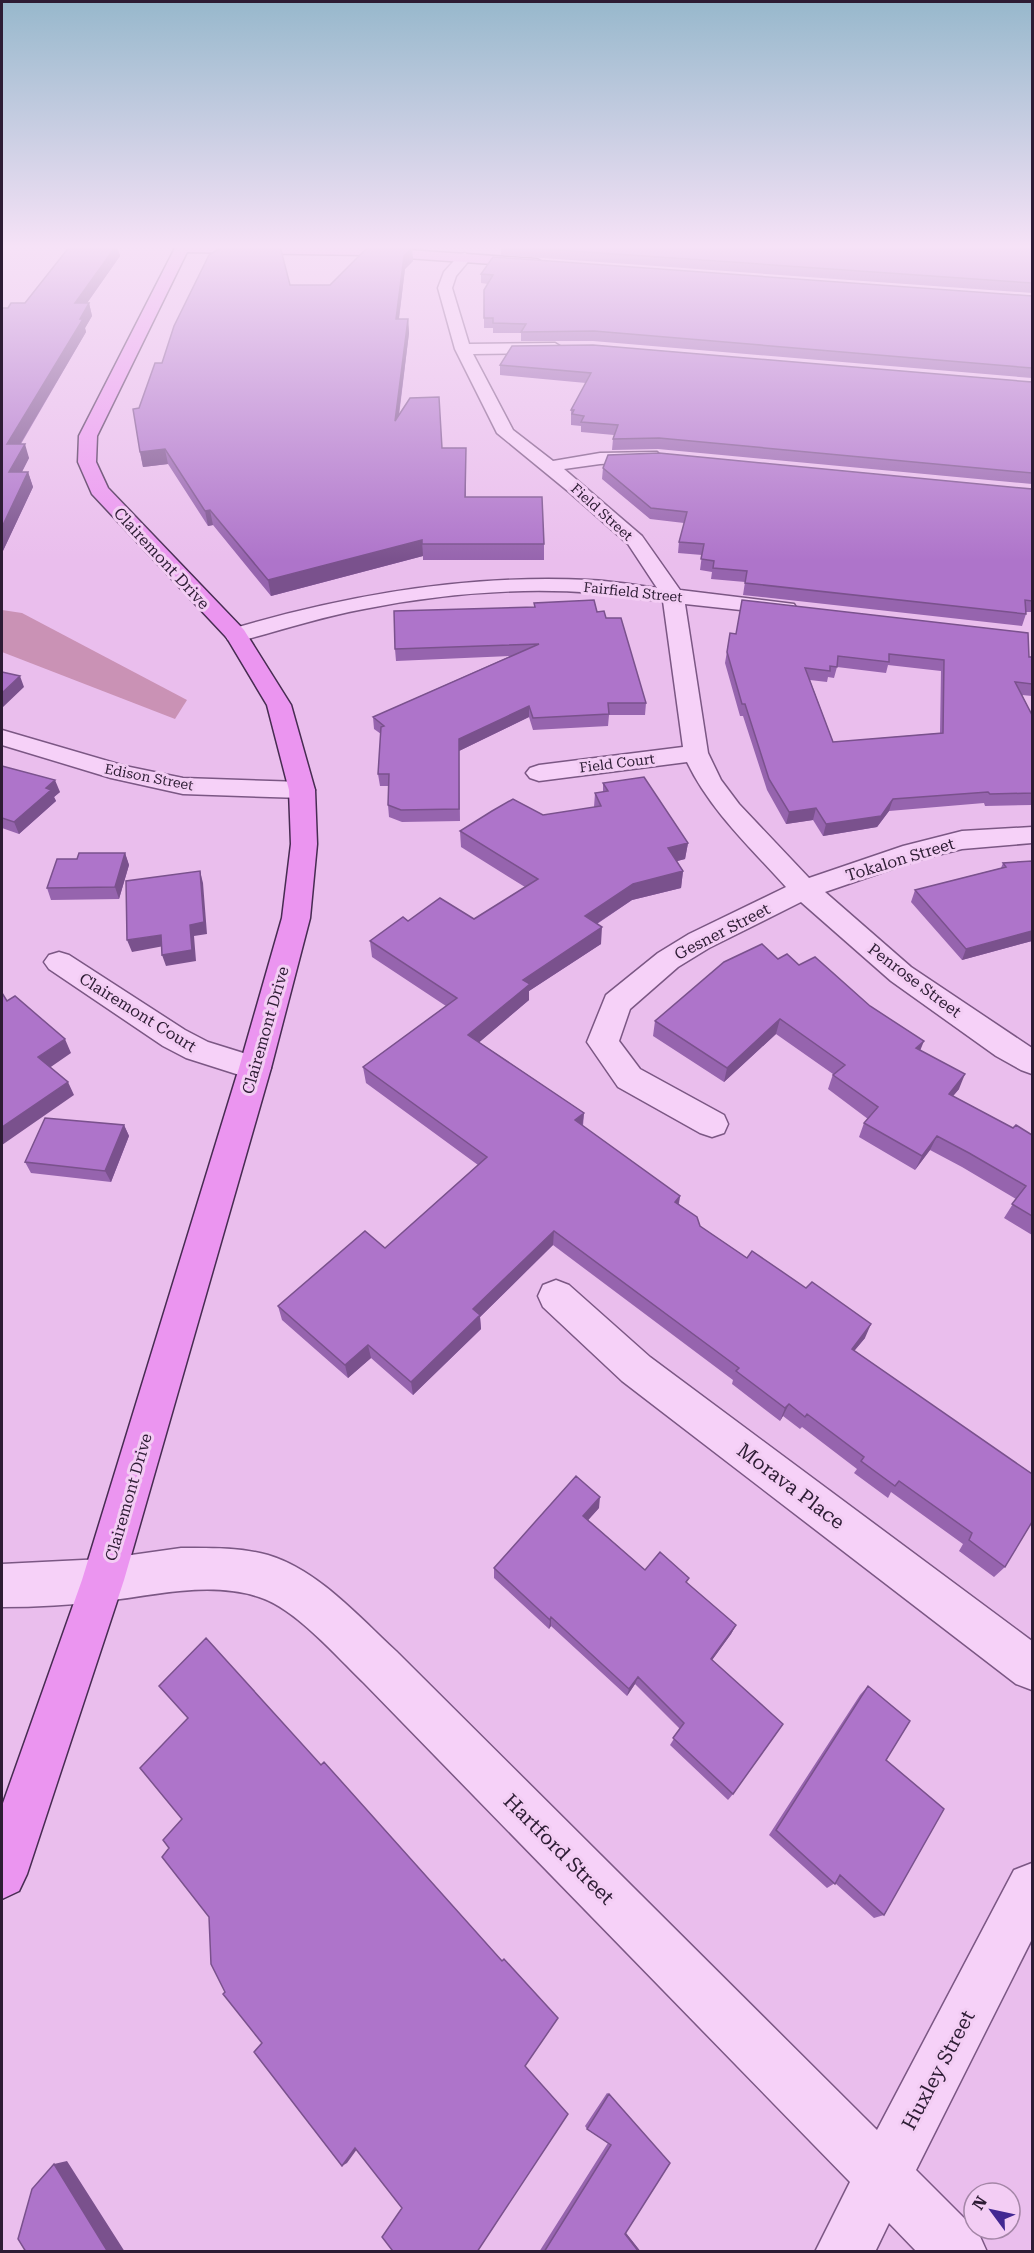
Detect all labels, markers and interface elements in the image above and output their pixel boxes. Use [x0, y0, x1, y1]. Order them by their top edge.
street label: Field Street [568, 480, 636, 544]
street label: Clairemont Drive [110, 504, 214, 613]
street label: Fairfield Street [583, 579, 683, 605]
street label: Field Court [578, 750, 656, 776]
street label: Edison Street [103, 761, 195, 793]
street label: Tokalon Street [843, 834, 957, 885]
street label: Gesner Street [671, 899, 773, 964]
street label: Penrose Street [864, 939, 965, 1022]
street label: Clairemont Drive [238, 964, 293, 1096]
street label: Clairemont Court [76, 969, 200, 1056]
street label: Clairemont Drive [101, 1431, 156, 1563]
street label: Morava Place [733, 1438, 849, 1534]
street label: Hartford Street [499, 1789, 620, 1910]
street label: Huxley Street [896, 2006, 980, 2134]
north arrow [962, 2181, 1022, 2241]
text: N [969, 2193, 991, 2213]

